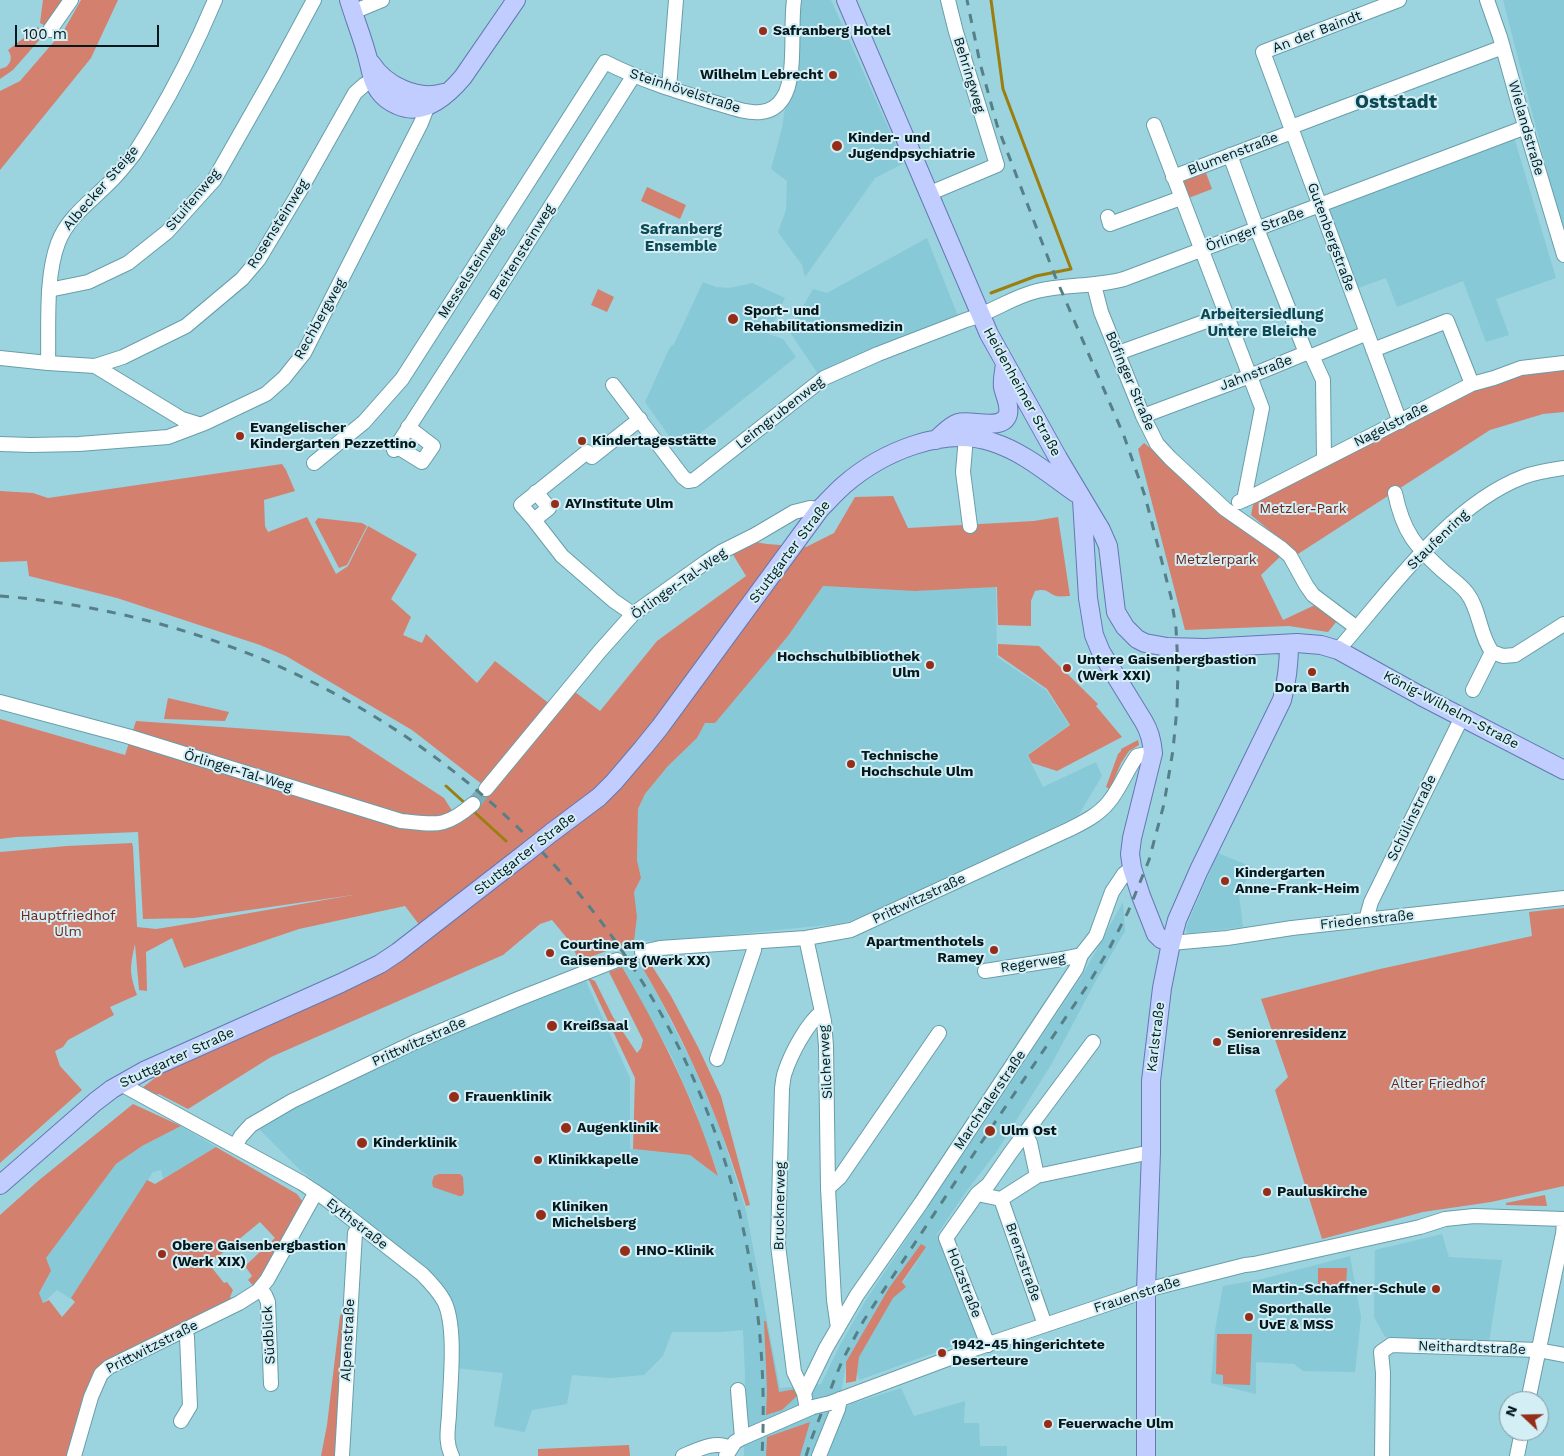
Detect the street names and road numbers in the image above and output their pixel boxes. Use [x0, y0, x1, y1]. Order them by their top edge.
street label: An der Baindt [1270, 7, 1364, 57]
street label: Behringweg [950, 35, 988, 115]
street label: Steinhövelstraße [628, 65, 742, 117]
street label: Wielandstraße [1504, 78, 1548, 178]
street label: Blumenstraße [1185, 129, 1281, 179]
street label: Albecker Steige [60, 142, 142, 234]
street label: Stuifenweg [162, 165, 224, 235]
street label: Rosensteinweg [244, 176, 312, 272]
street label: Gutenbergstraße [1304, 180, 1358, 294]
street label: Breitensteinweg [486, 201, 558, 303]
street label: Örlinger Straße [1203, 204, 1307, 256]
street label: Messelsteinweg [435, 222, 507, 322]
street label: Rechbergweg [291, 275, 349, 363]
street label: Heidenheimer Straße [980, 325, 1064, 459]
street label: Böfinger Straße [1101, 329, 1159, 433]
street label: Jahnstraße [1217, 351, 1295, 395]
street label: Leimgrubenweg [732, 373, 828, 453]
street label: Nagelstraße [1351, 399, 1431, 451]
street label: Stuttgarter Straße [746, 497, 834, 607]
street label: Staufenring [1404, 507, 1472, 573]
street label: Örlinger-Tal-Weg [628, 545, 730, 623]
street label: König-Wilhelm-Straße [1380, 667, 1522, 753]
street label: Örlinger-Tal-Weg [182, 746, 294, 796]
street label: Schülinstraße [1384, 772, 1440, 864]
street label: Stuttgarter Straße [471, 809, 579, 899]
street label: Prittwitzstraße [870, 870, 968, 928]
street label: Friedenstraße [1319, 907, 1415, 933]
street label: Regerweg [999, 950, 1067, 976]
street label: Karlstraße [1143, 1001, 1169, 1073]
street label: Prittwitzstraße [369, 1014, 469, 1070]
street label: Stuttgarter Straße [117, 1024, 237, 1092]
street label: Silcherweg [816, 1025, 836, 1099]
street label: Marchtalerstraße [950, 1047, 1030, 1153]
street label: Brucknerweg [771, 1161, 789, 1251]
street label: Eythstraße [323, 1195, 391, 1253]
street label: Brenzstraße [1002, 1220, 1044, 1304]
street label: Holzstraße [943, 1246, 985, 1320]
street label: Frauenstraße [1092, 1273, 1182, 1317]
street label: Alpenstraße [337, 1298, 359, 1382]
street label: Südblick [259, 1305, 279, 1365]
street label: Prittwitzstraße [103, 1317, 201, 1377]
street label: Neithardtstraße [1418, 1338, 1526, 1358]

